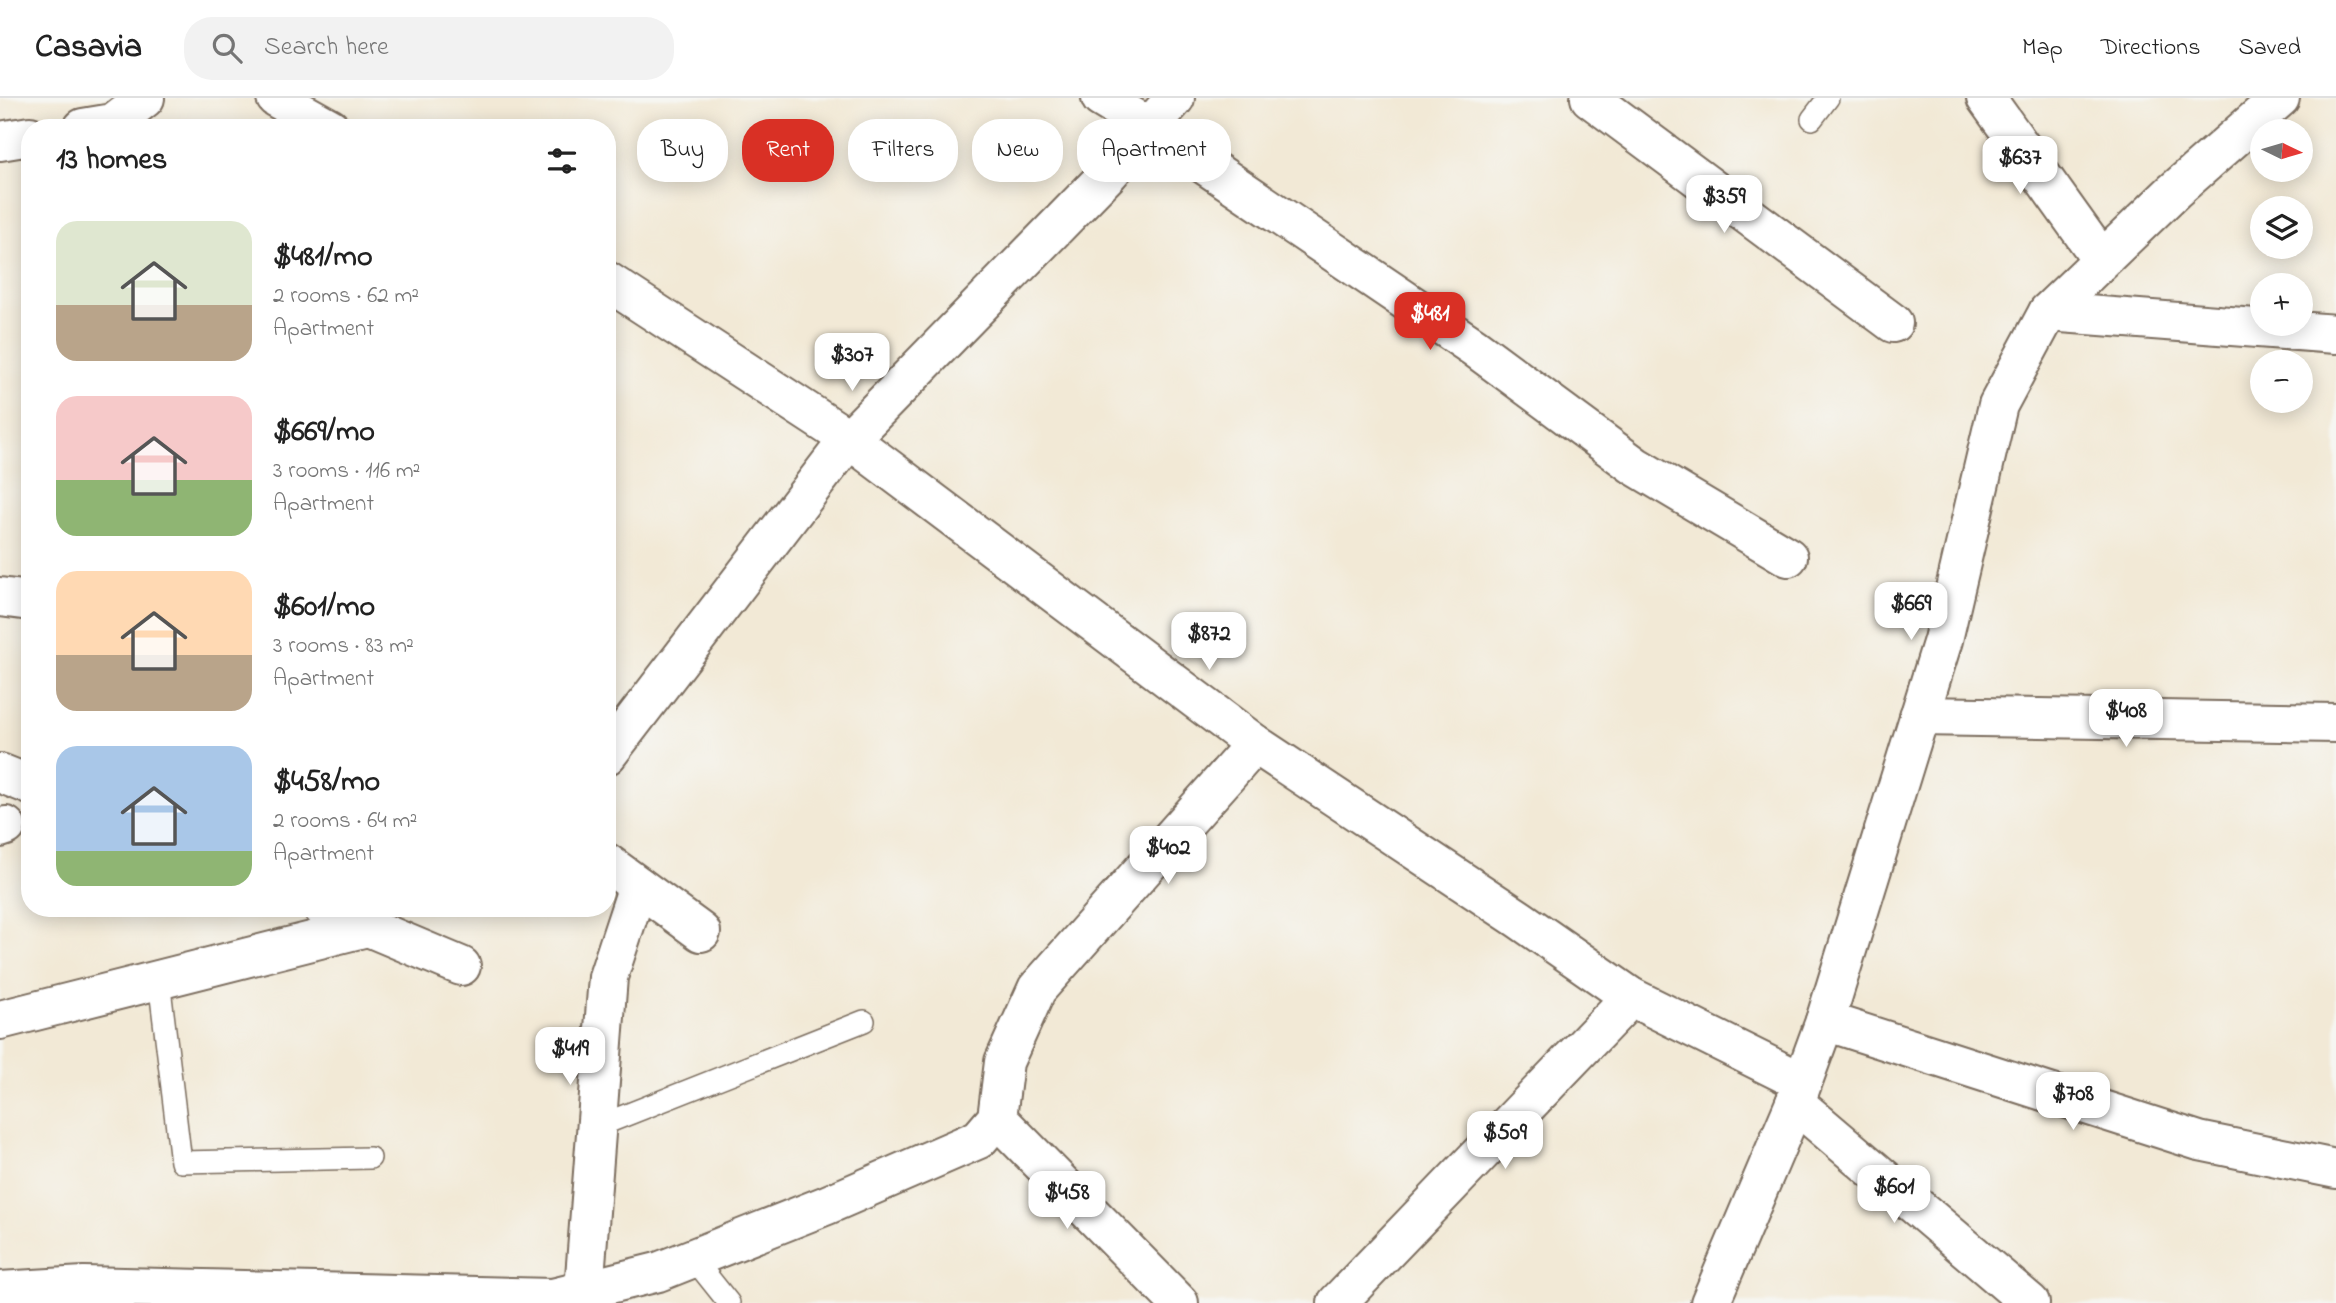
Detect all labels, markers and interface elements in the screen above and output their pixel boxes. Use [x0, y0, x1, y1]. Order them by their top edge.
search box [184, 17, 674, 80]
text: Casavia [35, 24, 142, 72]
icon: search [208, 29, 246, 67]
text: Search here [264, 29, 389, 67]
text: Map [2022, 31, 2063, 66]
text: Directions [2101, 31, 2200, 66]
text: Saved [2238, 31, 2301, 66]
chip: Buy [637, 119, 728, 182]
chip: Rent [742, 119, 834, 182]
chip: Filters [848, 119, 958, 182]
chip: New [972, 119, 1063, 182]
chip: Apartment [1077, 119, 1231, 182]
north arrow [2250, 119, 2314, 182]
map controls [2250, 119, 2313, 413]
pin: $637 [1979, 136, 2061, 196]
text: 13 homes [56, 139, 167, 183]
icon: filters [543, 142, 581, 180]
text: $637 [1998, 142, 2042, 175]
pin: $359 [1683, 176, 1765, 235]
text: $359 [1702, 181, 1746, 214]
button: layers [2250, 196, 2313, 259]
text: $481/mo [273, 236, 372, 280]
icon: home [112, 249, 196, 333]
button: + [2250, 273, 2313, 336]
text: 2 rooms · 62 m² [273, 280, 419, 313]
pin: $481 [1389, 292, 1471, 352]
text: $481 [1410, 298, 1450, 331]
text: Apartment [273, 313, 374, 346]
pin: $307 [811, 334, 893, 393]
text: $307 [831, 339, 873, 372]
button: − [2250, 350, 2313, 413]
text: $669/mo [273, 411, 375, 455]
icon: home [112, 424, 196, 508]
text: 3 rooms · 116 m² [273, 455, 420, 488]
text: Apartment [273, 488, 374, 521]
pin: $669 [1870, 582, 1952, 642]
text: $601/mo [273, 586, 375, 630]
text: $669 [1890, 588, 1932, 621]
icon: home [112, 599, 196, 683]
pin: $872 [1168, 612, 1250, 672]
text: $872 [1187, 618, 1231, 651]
text: 3 rooms · 83 m² [273, 630, 414, 663]
text: Apartment [273, 663, 374, 696]
pin: $408 [2085, 690, 2167, 749]
text: $408 [2105, 695, 2147, 728]
text: $458/mo [273, 761, 380, 805]
icon: home [112, 774, 196, 858]
text: 2 rooms · 64 m² [273, 805, 417, 838]
pin: $402 [1127, 826, 1209, 886]
text: $402 [1146, 832, 1190, 865]
text: Apartment [273, 838, 374, 871]
pin: $419 [529, 1028, 611, 1087]
text: $419 [551, 1033, 589, 1066]
pin: $708 [2032, 1072, 2114, 1132]
text: $708 [2052, 1078, 2094, 1111]
pin: $509 [1464, 1112, 1546, 1171]
text: $509 [1483, 1117, 1527, 1150]
pin: $601 [1853, 1166, 1935, 1225]
text: $601 [1873, 1171, 1915, 1204]
pin: $458 [1026, 1172, 1108, 1231]
text: $458 [1044, 1177, 1090, 1210]

